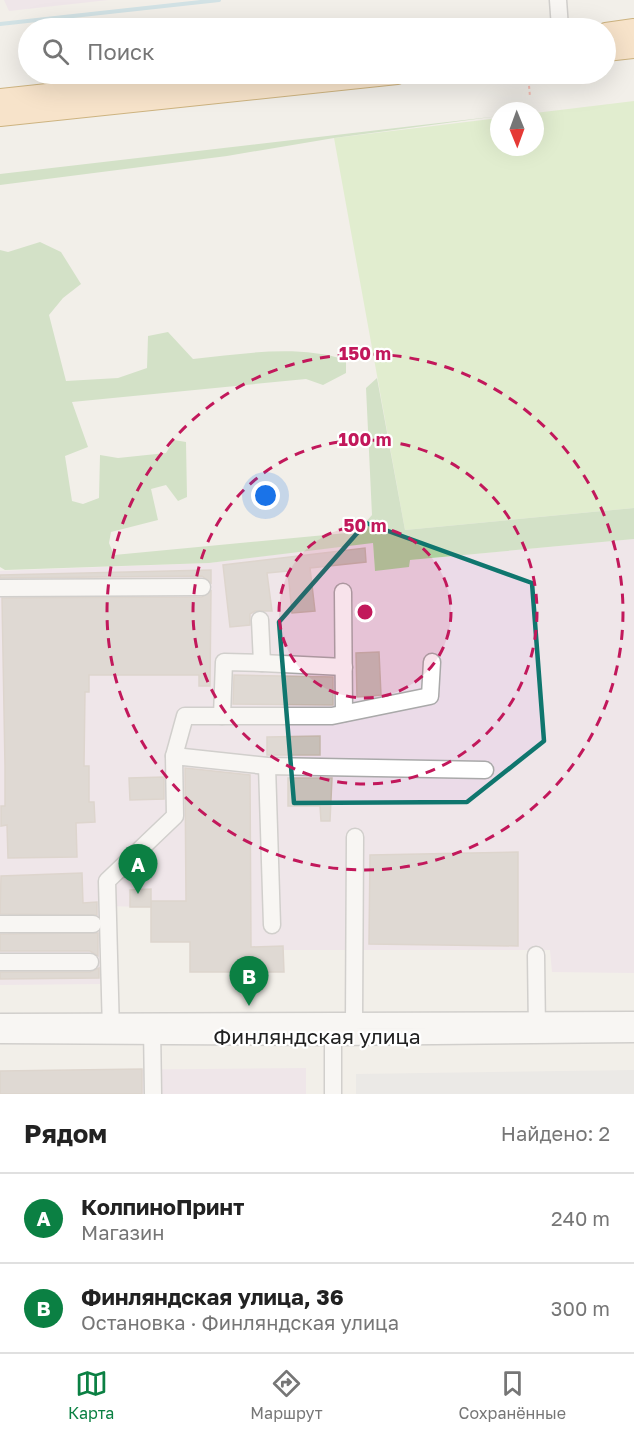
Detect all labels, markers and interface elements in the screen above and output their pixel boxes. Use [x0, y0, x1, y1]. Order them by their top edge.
search box [18, 18, 616, 84]
icon: search [39, 35, 72, 68]
text: Поиск [87, 38, 155, 65]
north arrow [490, 102, 544, 156]
text: 150 m [339, 342, 391, 364]
text: 100 m [339, 428, 391, 450]
your location [251, 481, 280, 510]
text: 50 m [344, 514, 386, 536]
centre of rings [355, 602, 375, 622]
pin: A [118, 844, 158, 894]
pin: B [230, 956, 268, 1006]
street label: Финляндская улица [213, 1023, 421, 1049]
text: Рядом [24, 1118, 107, 1149]
text: Найдено: 2 [501, 1121, 610, 1145]
text: КолпиноПринт [81, 1193, 244, 1220]
text: A [36, 1206, 51, 1230]
text: 240 m [551, 1206, 610, 1230]
text: Магазин [81, 1220, 165, 1244]
text: Финляндская улица, 36 [81, 1283, 344, 1310]
text: B [36, 1296, 51, 1320]
text: 300 m [551, 1296, 610, 1320]
text: Остановка · Финляндская улица [81, 1310, 399, 1334]
tab: Карта [68, 1367, 114, 1423]
tab: Маршрут [250, 1367, 323, 1423]
tab: Сохранённые [459, 1367, 566, 1423]

